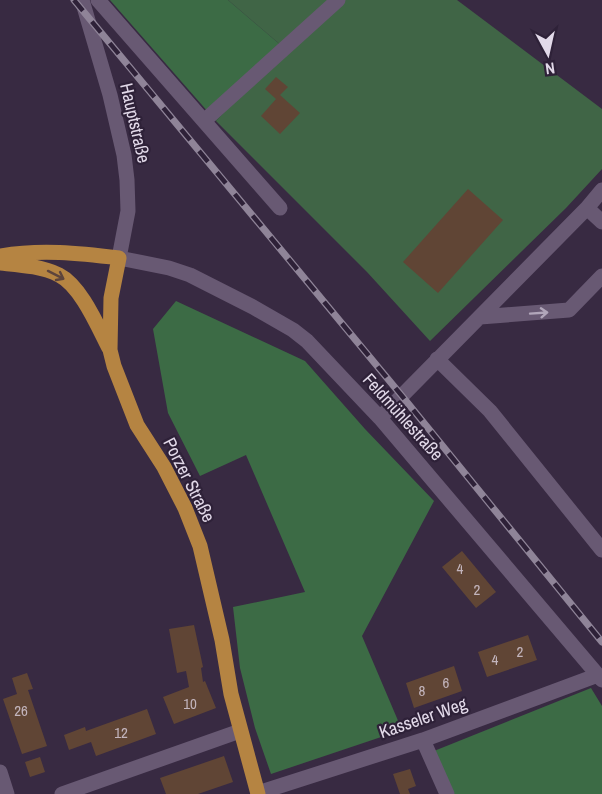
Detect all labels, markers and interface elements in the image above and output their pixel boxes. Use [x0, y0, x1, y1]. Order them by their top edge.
north arrow [518, 24, 578, 84]
text: N [544, 57, 556, 80]
street label: Hauptstraße [114, 81, 157, 165]
one-way arrow [47, 270, 65, 282]
one-way arrow [528, 307, 548, 318]
street label: Feldmühlestraße [357, 367, 449, 466]
street label: Porzer Straße [157, 433, 221, 526]
house number: 4 [457, 558, 464, 579]
house number: 2 [474, 579, 481, 600]
house number: 2 [517, 641, 524, 662]
house number: 4 [492, 649, 499, 670]
house number: 6 [443, 672, 450, 693]
house number: 8 [419, 680, 426, 701]
street label: Kasseler Weg [375, 691, 471, 744]
house number: 10 [183, 693, 197, 714]
house number: 26 [14, 700, 28, 721]
house number: 12 [114, 722, 128, 743]

